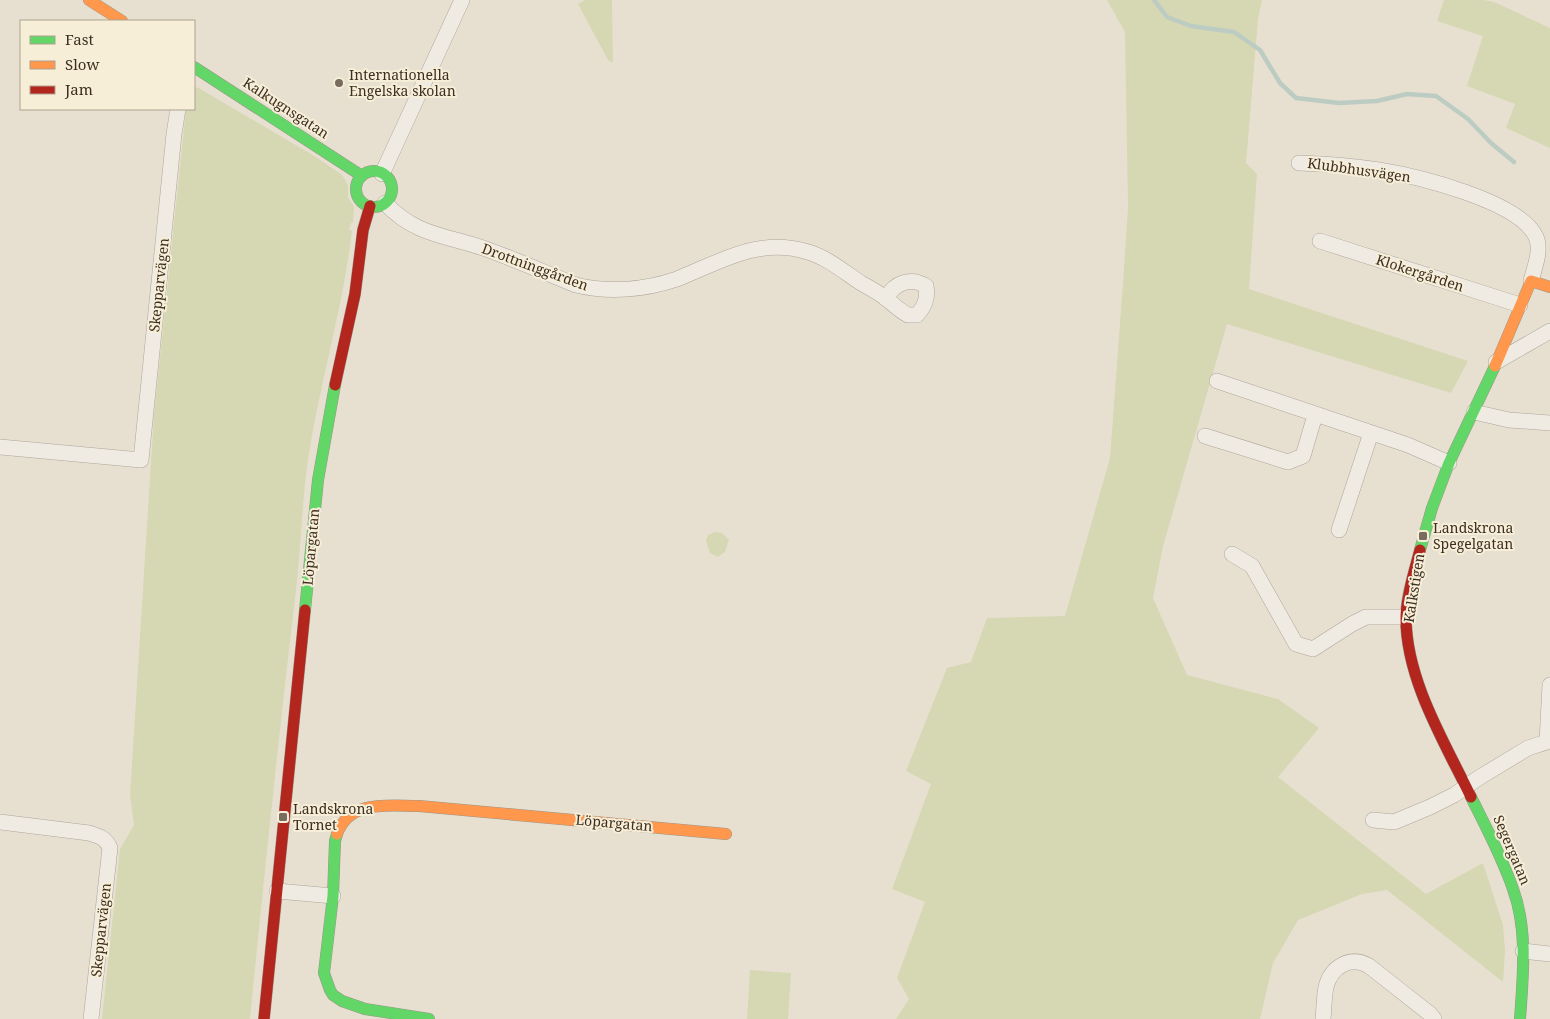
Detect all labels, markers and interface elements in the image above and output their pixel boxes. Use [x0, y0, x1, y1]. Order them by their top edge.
legend [20, 20, 195, 110]
text: Fast [65, 29, 94, 49]
text: Slow [65, 54, 99, 74]
place label: Internationella Engelska skolan [349, 65, 456, 100]
street label: Kalkugnsgatan [239, 73, 333, 143]
marker: Internationella Engelska skolan [333, 77, 345, 89]
text: Jam [64, 79, 93, 99]
street label: Klubbhusvägen [1306, 153, 1412, 186]
street label: Skepparvägen [144, 237, 173, 333]
street label: Drottninggården [479, 238, 591, 295]
street label: Klokergården [1374, 249, 1467, 296]
street label: Löpargatan [298, 508, 323, 586]
place label: Landskrona Spegelgatan [1433, 518, 1513, 553]
marker: Landskrona Spegelgatan [1417, 530, 1429, 542]
street label: Kalkstigen [1399, 552, 1428, 624]
place label: Landskrona Tornet [293, 799, 373, 834]
street label: Löpargatan [575, 810, 653, 835]
marker: Landskrona Tornet [277, 811, 289, 823]
street label: Segergatan [1489, 812, 1536, 888]
street label: Skepparvägen [86, 882, 115, 978]

